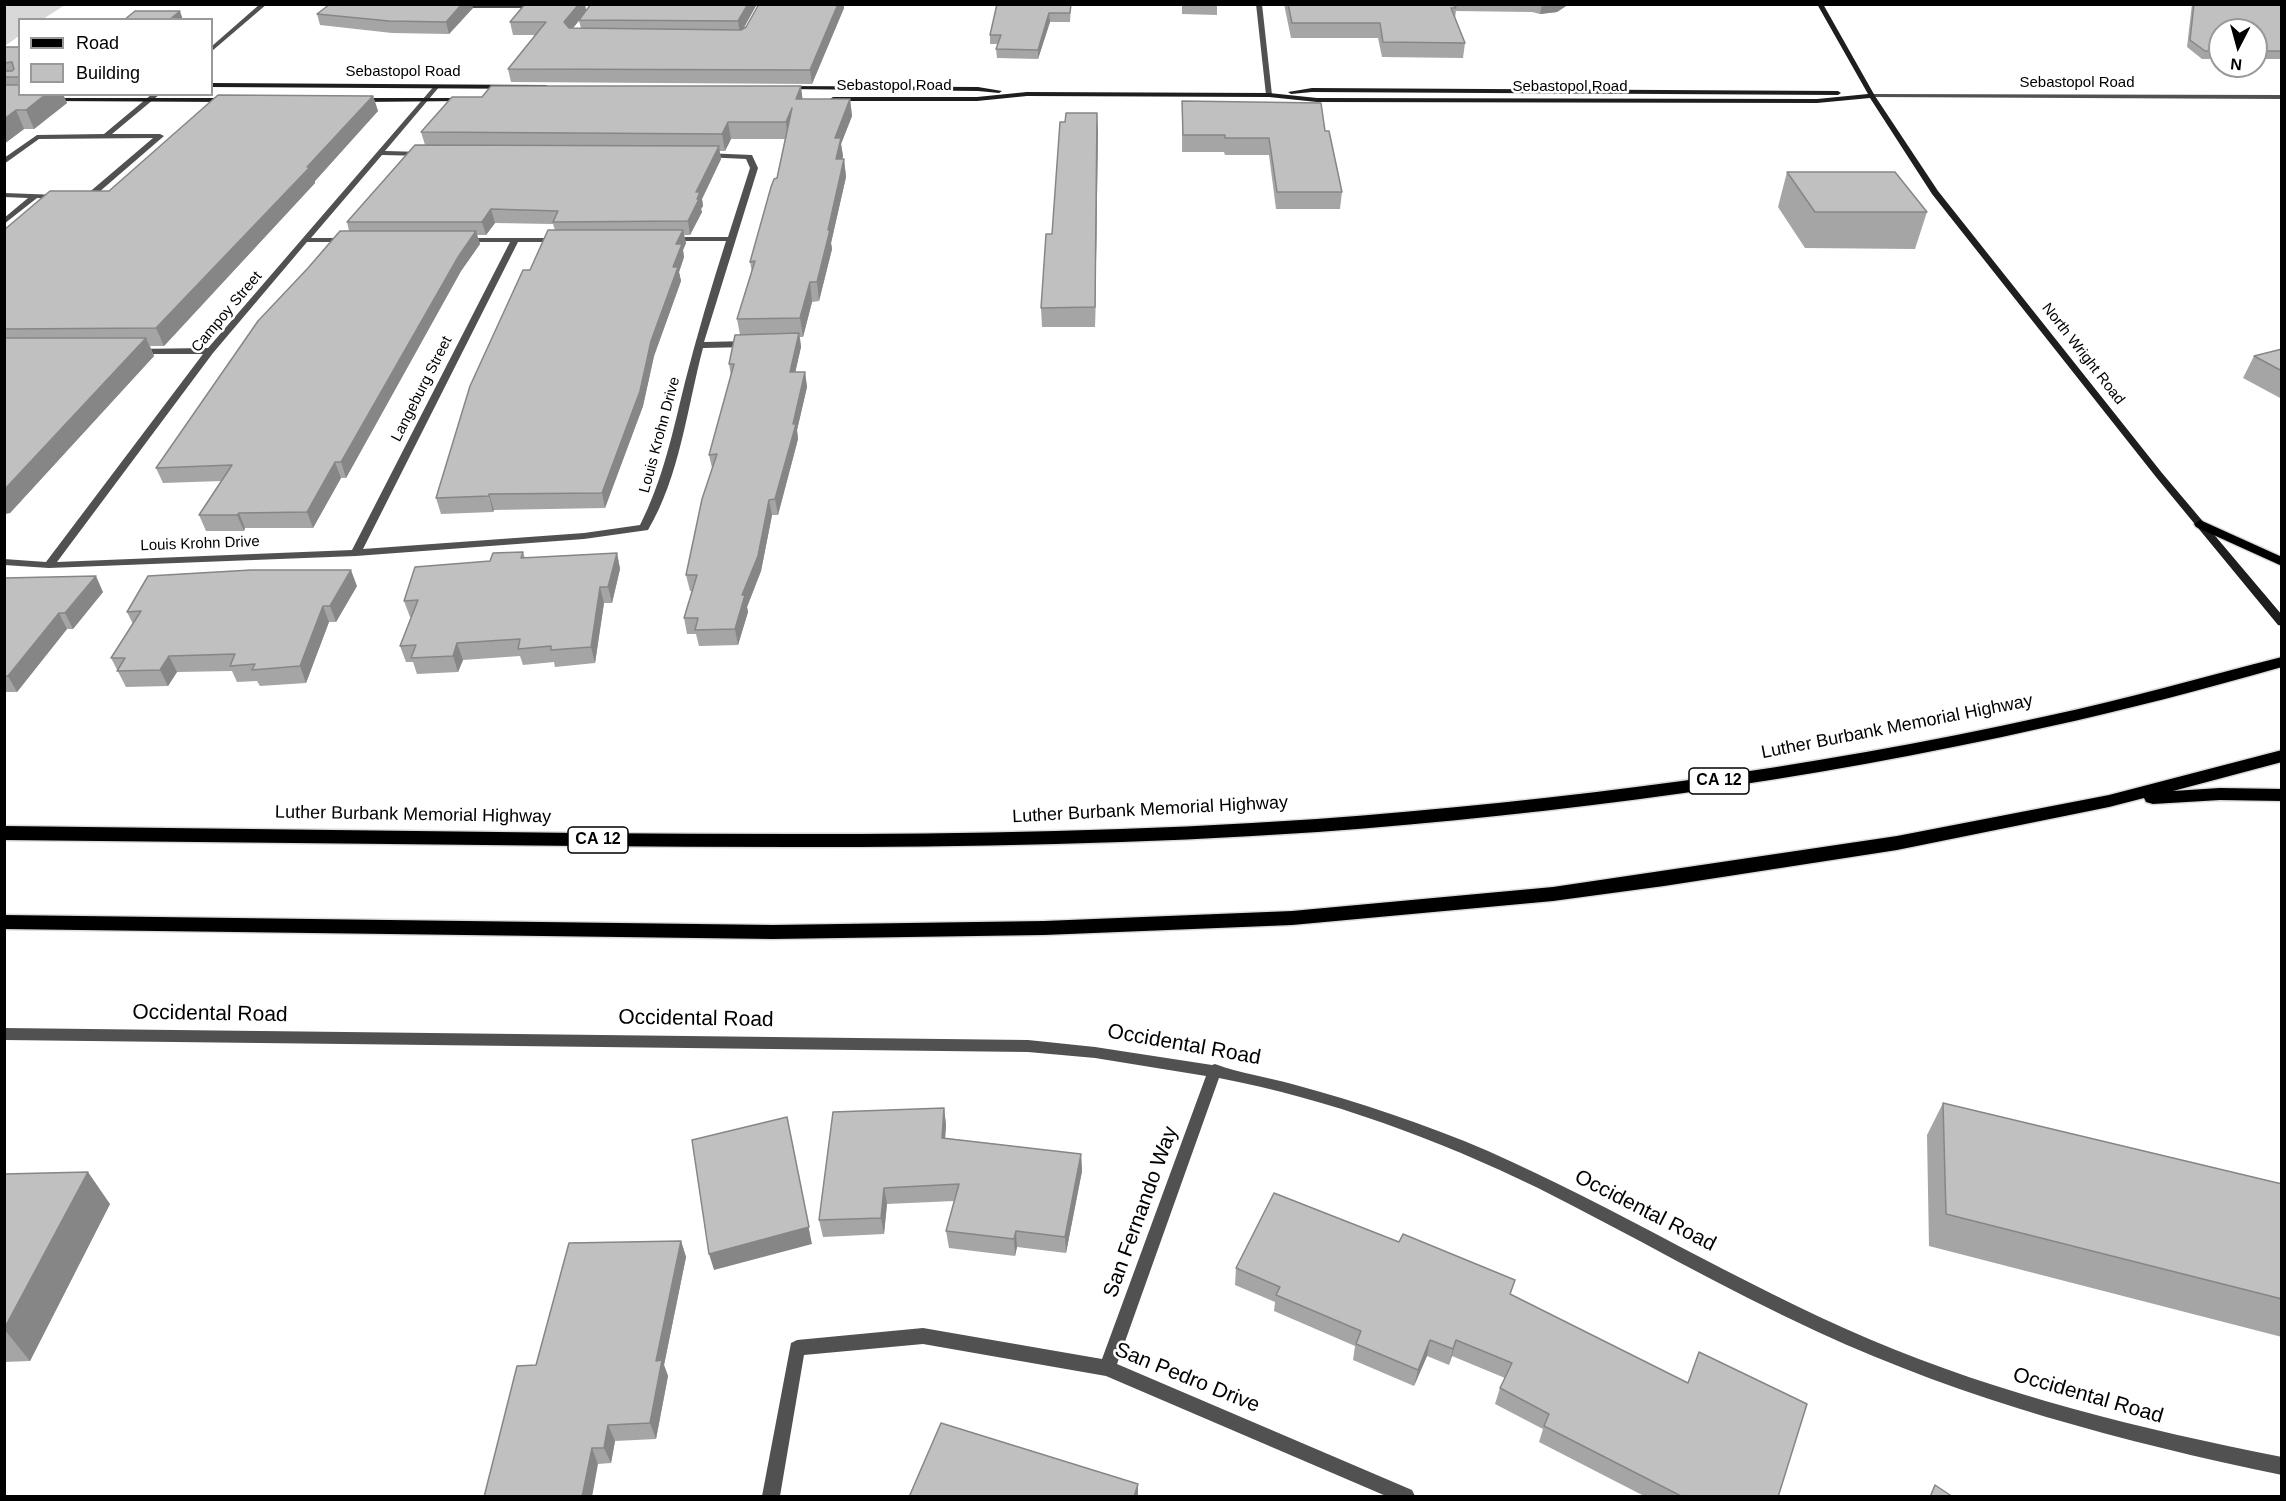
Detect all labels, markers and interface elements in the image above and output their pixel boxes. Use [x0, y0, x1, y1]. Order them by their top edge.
legend [18, 18, 213, 96]
north arrow [2208, 18, 2268, 78]
text: Road [76, 33, 119, 53]
text: N [2230, 55, 2243, 73]
text: Building [76, 63, 140, 83]
street label: Sebastopol Road [345, 63, 461, 81]
street label: Sebastopol Road [2019, 74, 2135, 92]
street label: Sebastopol Road [836, 77, 952, 95]
street label: Sebastopol Road [1512, 78, 1628, 96]
street label: Campoy Street [188, 268, 266, 356]
street label: North Wright Road [2038, 300, 2128, 408]
street label: Langeburg Street [388, 333, 456, 445]
street label: Louis Krohn Drive [636, 375, 684, 495]
street label: Louis Krohn Drive [140, 533, 260, 555]
street label: Luther Burbank Memorial Highway [1759, 690, 2035, 764]
road number: CA 12 [1689, 768, 1749, 794]
street label: Luther Burbank Memorial Highway [1012, 792, 1288, 828]
street label: Luther Burbank Memorial Highway [275, 802, 551, 828]
road number: CA 12 [568, 827, 628, 853]
street label: Occidental Road [132, 1000, 288, 1028]
street label: Occidental Road [618, 1005, 774, 1033]
street label: Occidental Road [1105, 1019, 1263, 1071]
street label: San Fernando Way [1098, 1123, 1184, 1301]
street label: Occidental Road [1570, 1165, 1720, 1257]
street label: San Pedro Drive [1111, 1337, 1263, 1419]
street label: Occidental Road [2010, 1362, 2166, 1430]

